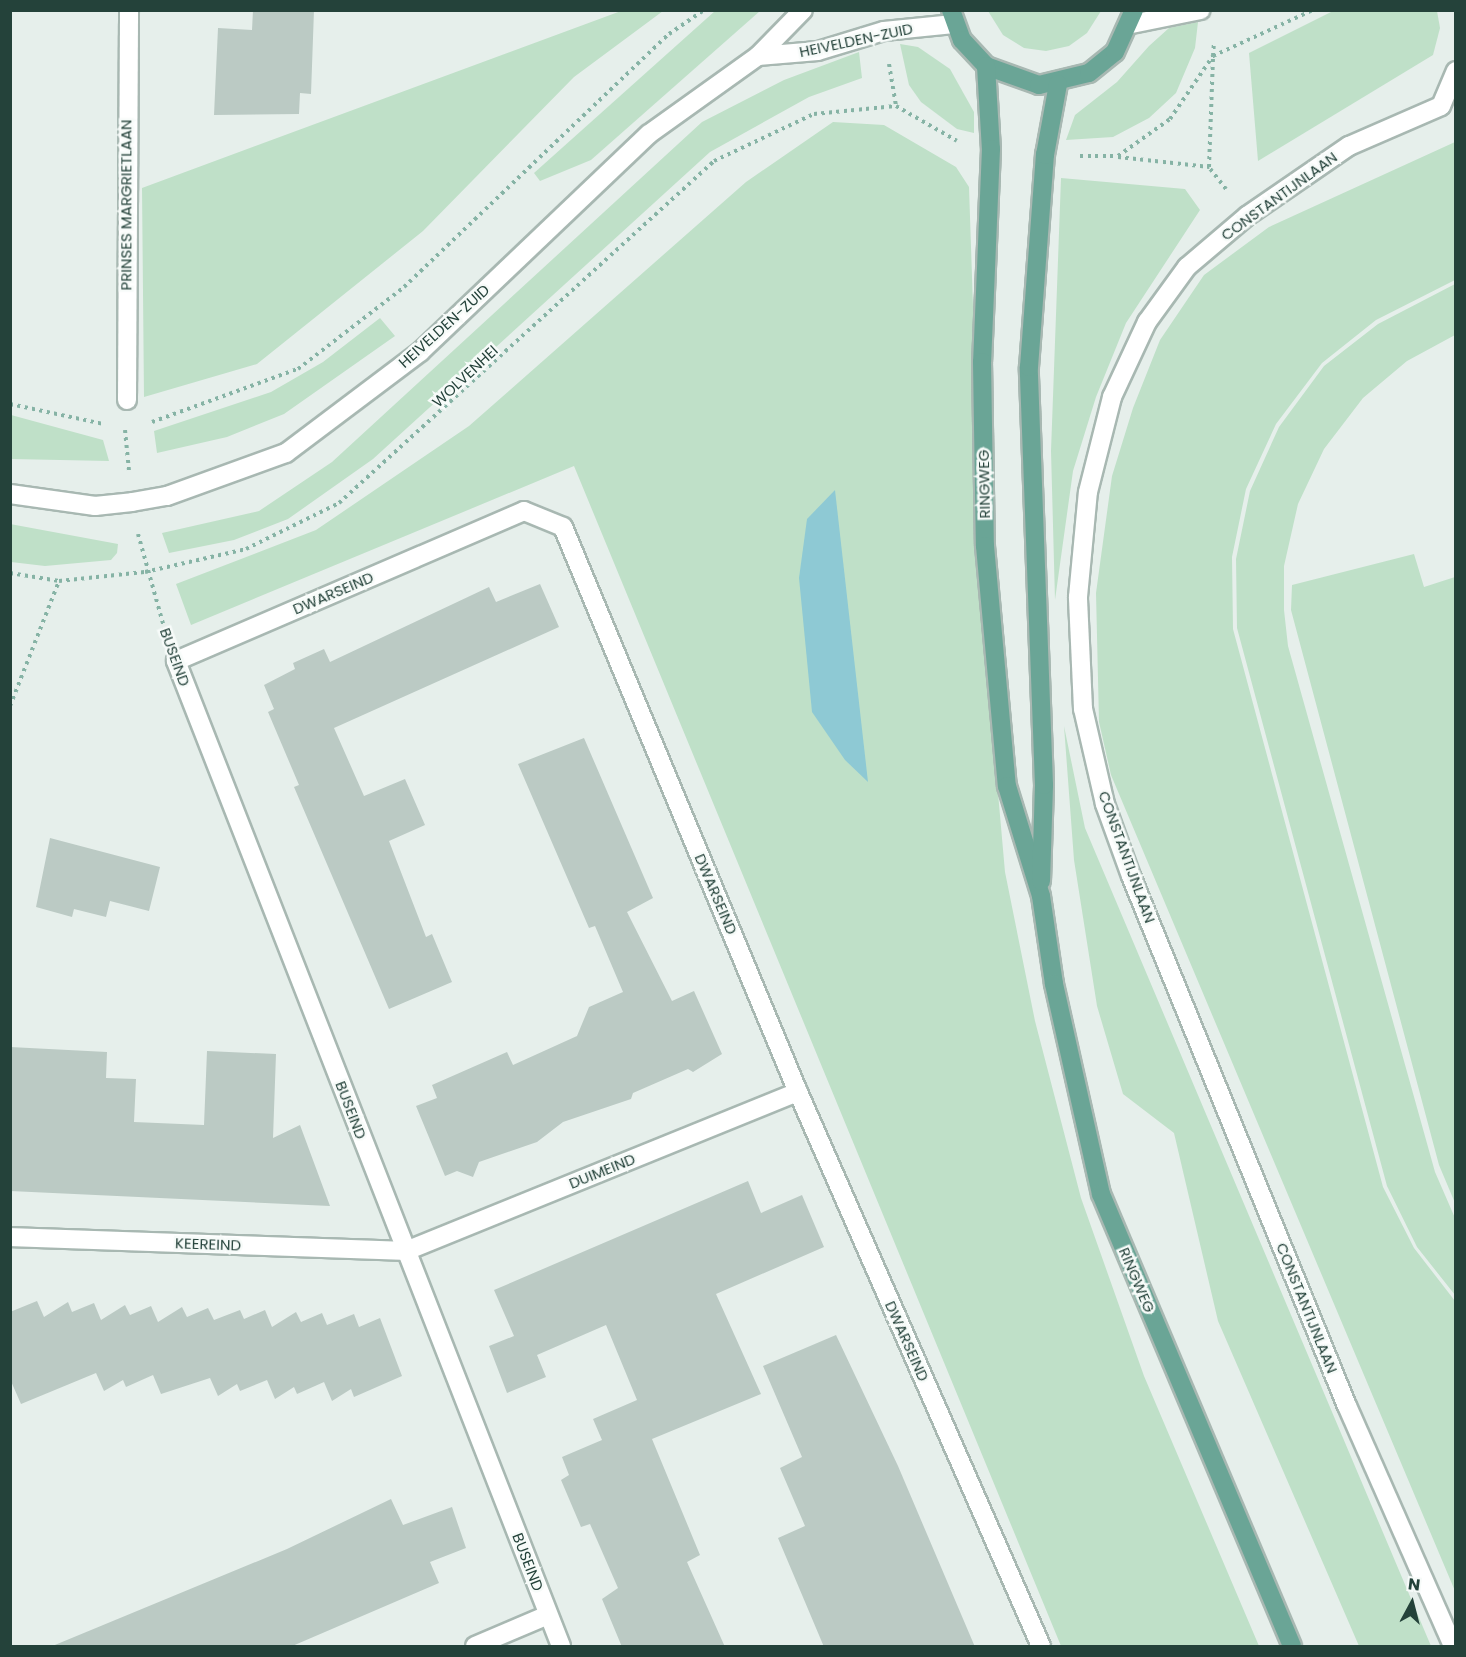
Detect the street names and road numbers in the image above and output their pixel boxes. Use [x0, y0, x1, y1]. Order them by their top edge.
street label: HEIVELDEN-ZUID [798, 19, 914, 61]
street label: PRINSES MARGRIETLAAN [117, 119, 135, 291]
street label: CONSTANTIJNLAAN [1217, 148, 1341, 244]
street label: HEIVELDEN-ZUID [395, 281, 493, 371]
street label: WOLVENHEI [428, 341, 502, 411]
street label: RINGWEG [974, 449, 994, 519]
street label: DWARSEIND [290, 568, 376, 618]
street label: BUSEIND [156, 625, 194, 689]
street label: CONSTANTIJNLAAN [1095, 789, 1159, 925]
street label: DWARSEIND [691, 851, 741, 937]
street label: BUSEIND [332, 1078, 370, 1142]
street label: DUIMEIND [566, 1150, 638, 1192]
street label: KEEREIND [175, 1234, 241, 1254]
street label: CONSTANTIJNLAAN [1273, 1240, 1341, 1376]
street label: RINGWEG [1115, 1245, 1159, 1315]
street label: DWARSEIND [881, 1298, 933, 1384]
street label: BUSEIND [509, 1530, 547, 1594]

